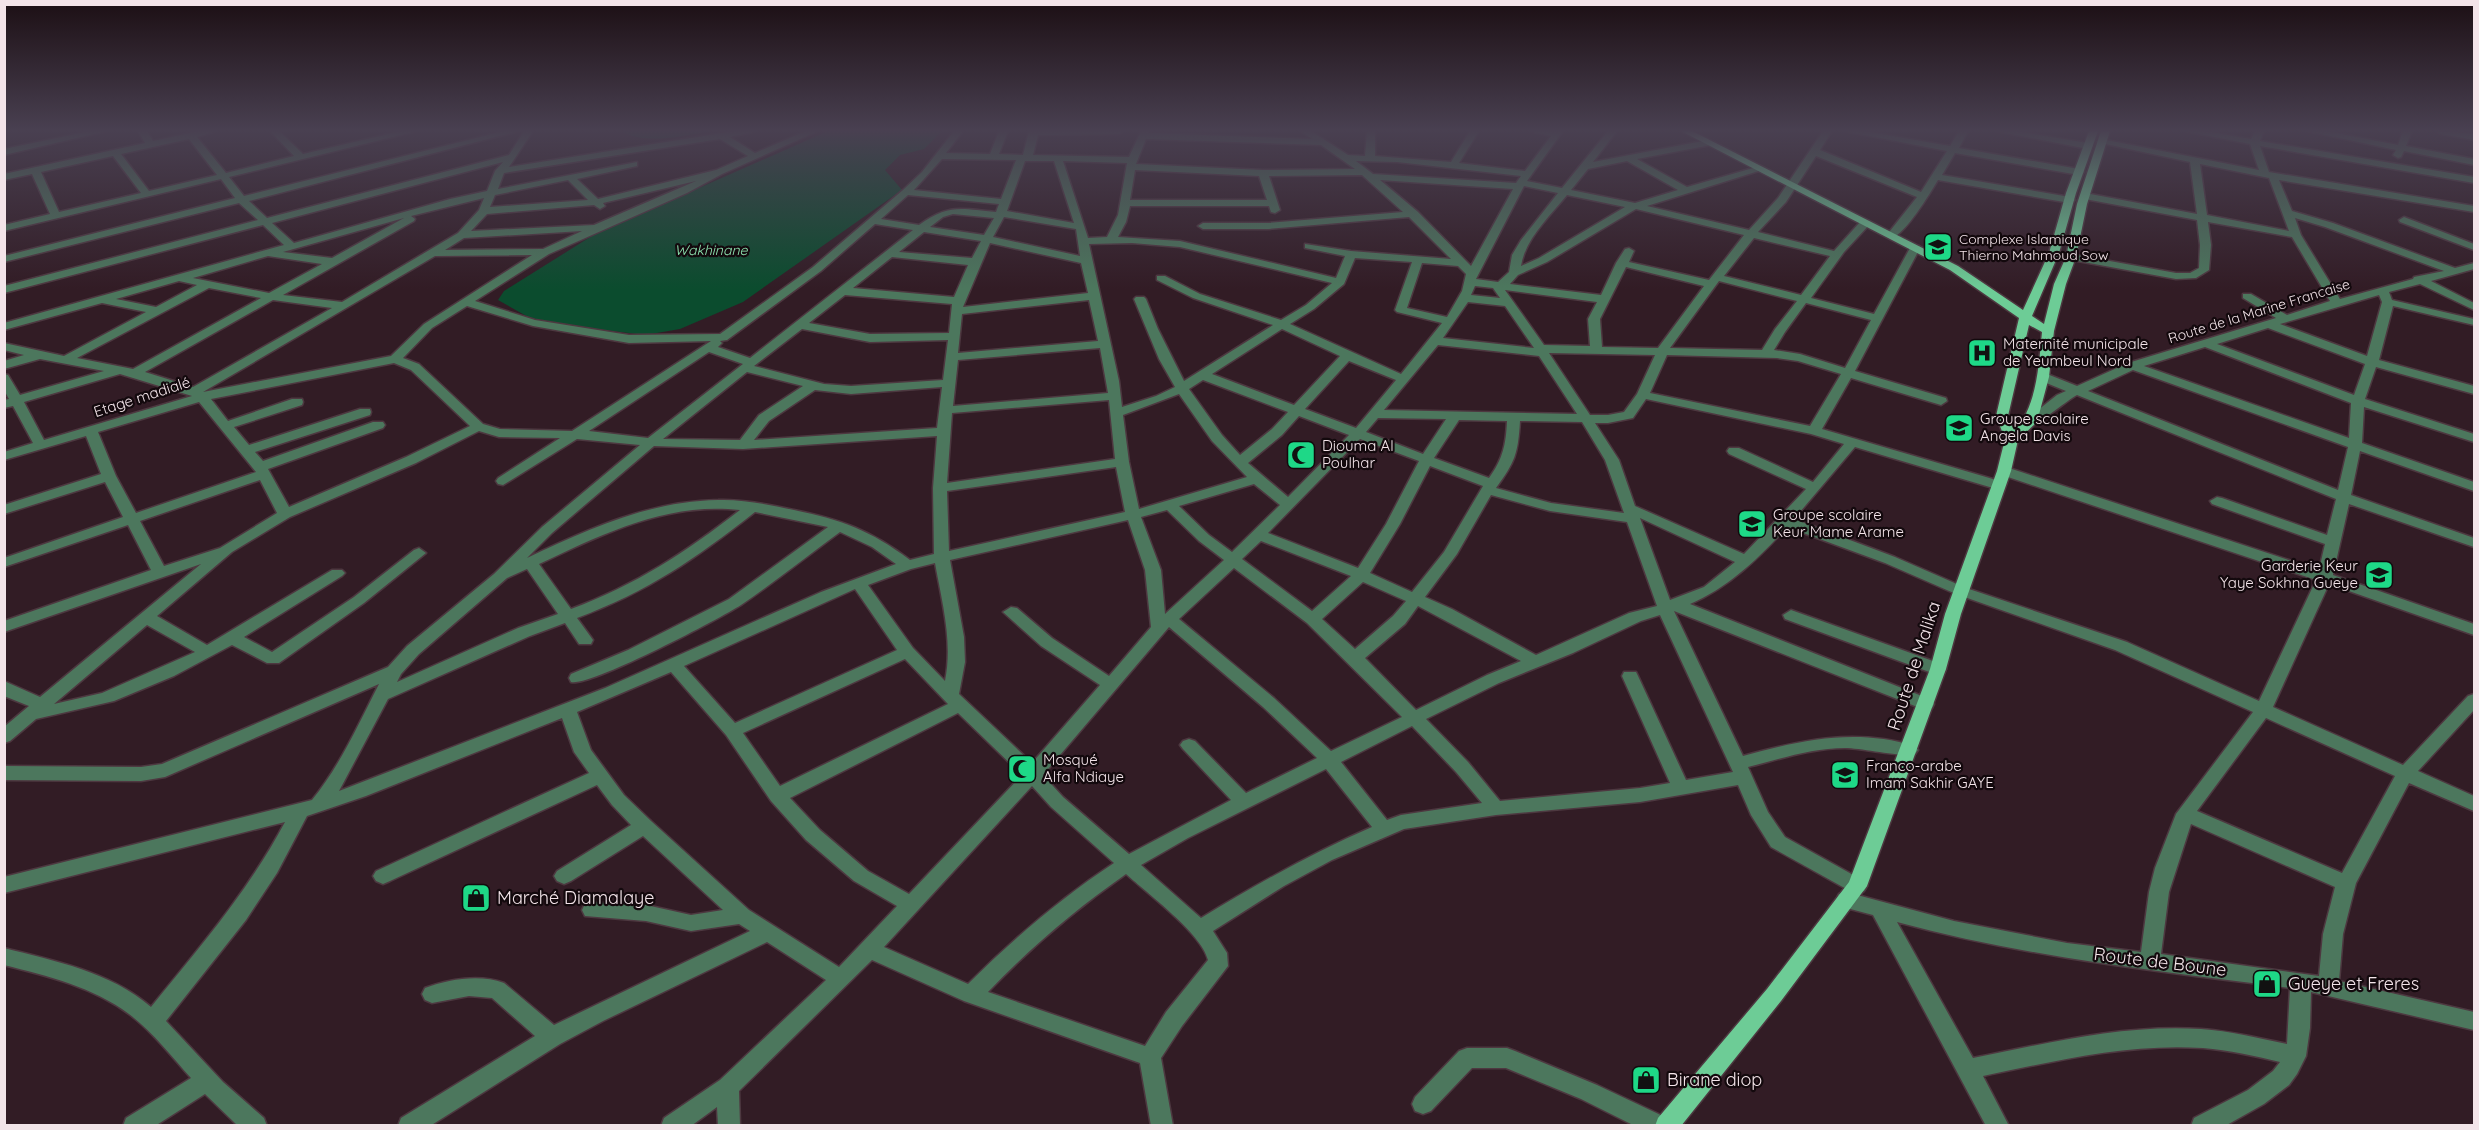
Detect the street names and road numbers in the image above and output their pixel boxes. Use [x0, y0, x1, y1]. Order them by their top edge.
street label: Route de la Marine Francaise [2166, 275, 2352, 347]
street label: Etage madialé [91, 372, 192, 421]
street label: Route de Malika [1882, 598, 1945, 733]
street label: Route de Boune [2092, 942, 2228, 981]

